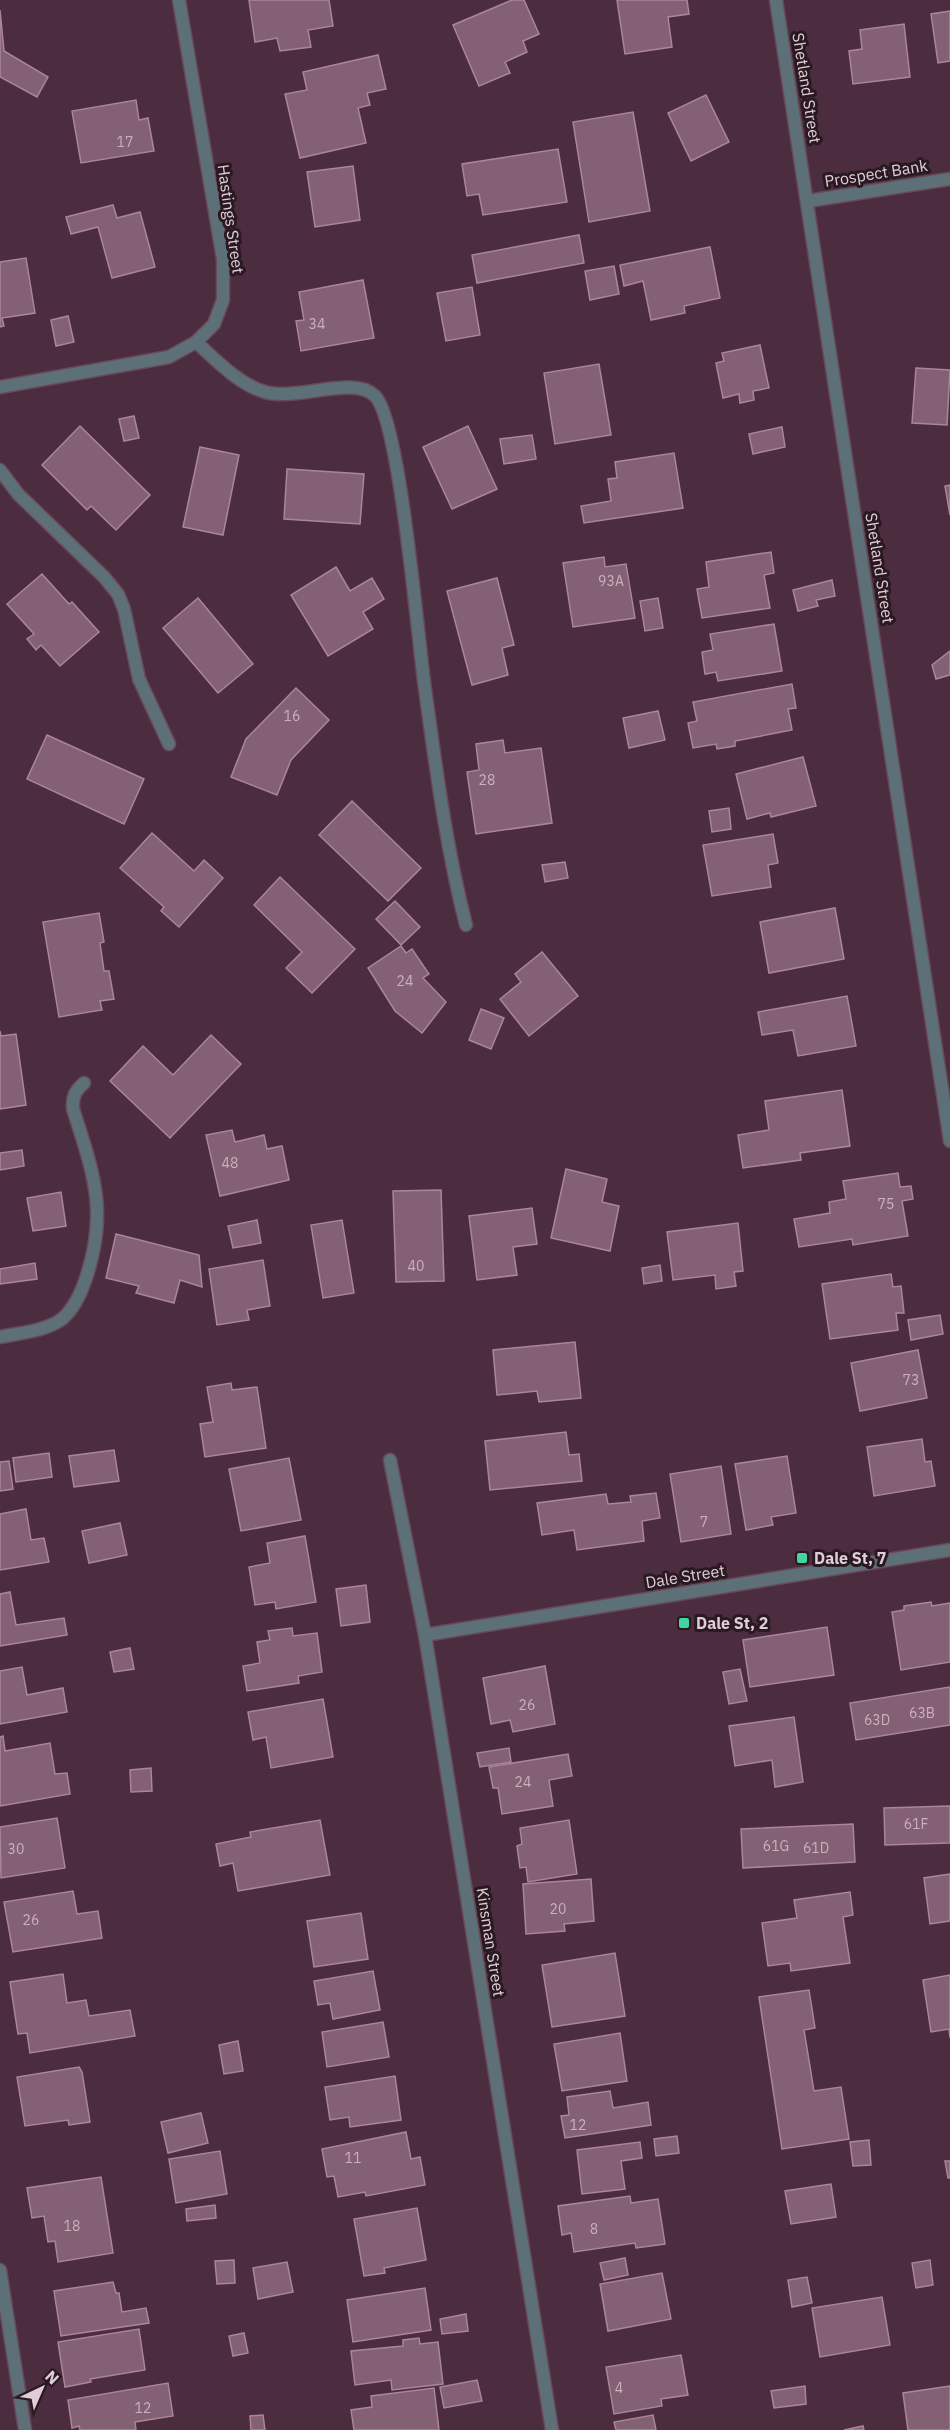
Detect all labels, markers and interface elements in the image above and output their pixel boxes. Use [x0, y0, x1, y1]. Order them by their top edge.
street label: Shetland Street [788, 31, 826, 145]
house number: 17 [117, 133, 133, 151]
street label: Prospect Bank [823, 155, 930, 191]
street label: Hastings Street [213, 163, 249, 275]
house number: 34 [309, 315, 325, 333]
street label: Shetland Street [861, 511, 899, 625]
house number: 93A [598, 572, 624, 590]
house number: 16 [284, 707, 300, 725]
house number: 28 [479, 771, 495, 789]
house number: 24 [397, 972, 413, 990]
house number: 48 [222, 1154, 238, 1172]
house number: 75 [878, 1195, 894, 1213]
house number: 40 [408, 1257, 424, 1275]
house number: 73 [903, 1371, 919, 1389]
house number: 7 [700, 1513, 708, 1531]
place label: Dale St, 7 [814, 1548, 886, 1568]
marker: Dale St, 7 [795, 1551, 809, 1565]
street label: Dale Street [644, 1560, 726, 1592]
place label: Dale St, 2 [696, 1613, 768, 1633]
marker: Dale St, 2 [677, 1616, 691, 1630]
house number: 26 [519, 1696, 535, 1714]
house number: 63B [909, 1704, 935, 1722]
house number: 63D [864, 1711, 890, 1729]
house number: 24 [515, 1773, 531, 1791]
house number: 61F [904, 1815, 928, 1833]
house number: 61G [763, 1837, 789, 1855]
house number: 61D [803, 1839, 829, 1857]
house number: 30 [8, 1840, 24, 1858]
street label: Kinsman Street [472, 1886, 510, 1998]
house number: 20 [550, 1900, 566, 1918]
house number: 26 [23, 1911, 39, 1929]
house number: 12 [570, 2116, 586, 2134]
house number: 11 [345, 2149, 361, 2167]
house number: 18 [64, 2217, 80, 2235]
house number: 8 [590, 2220, 598, 2238]
north arrow [12, 2358, 72, 2418]
text: N [41, 2366, 64, 2388]
house number: 4 [615, 2379, 623, 2397]
house number: 12 [135, 2399, 151, 2417]

